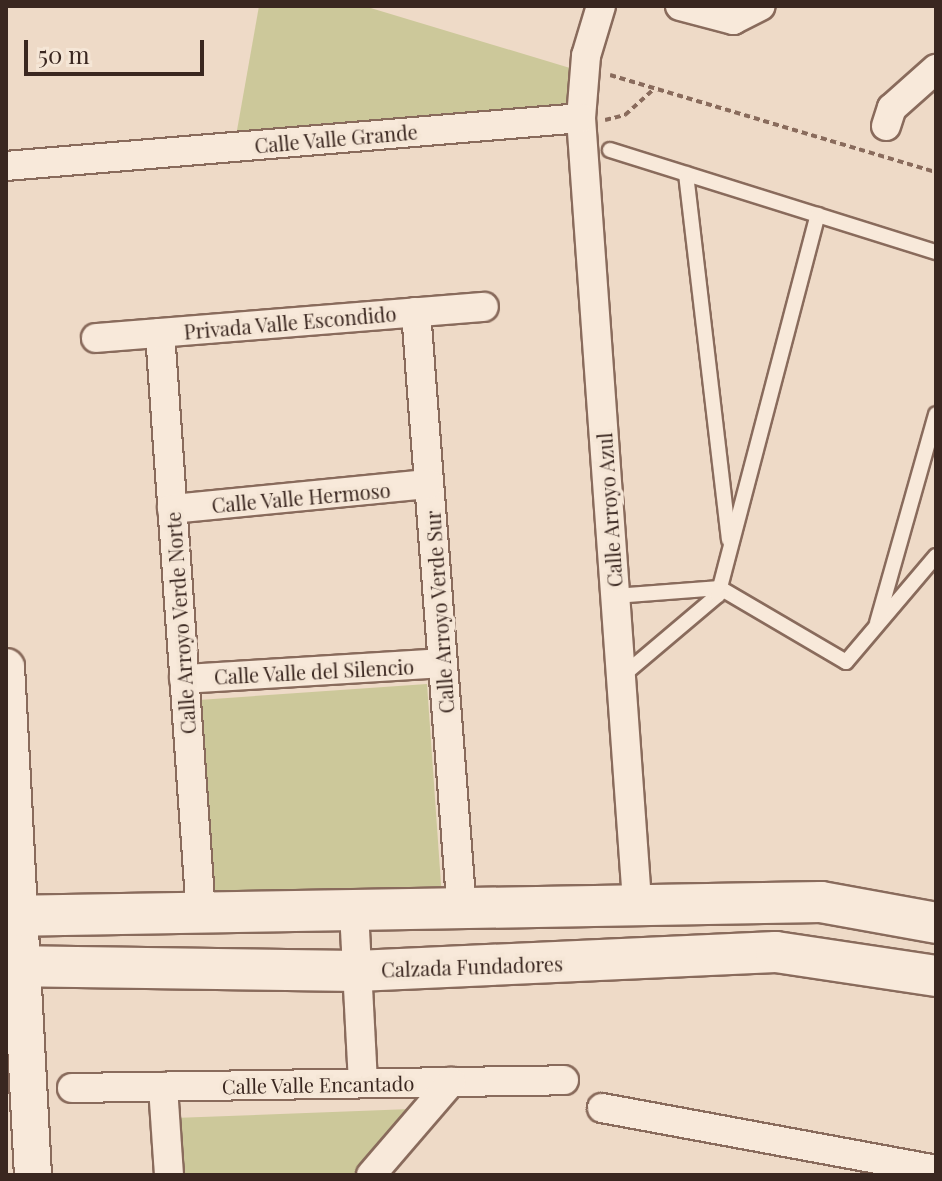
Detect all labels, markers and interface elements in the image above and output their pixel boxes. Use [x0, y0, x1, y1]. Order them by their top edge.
scale bar [28, 24, 208, 74]
text: 50 m [38, 38, 90, 70]
street label: Calle Valle Grande [253, 119, 419, 157]
street label: Privada Valle Escondido [182, 301, 398, 343]
street label: Calle Arroyo Azul [592, 431, 626, 589]
street label: Calle Valle Hermoso [210, 477, 392, 517]
street label: Calle Arroyo Verde Sur [420, 509, 458, 715]
street label: Calle Arroyo Verde Norte [160, 510, 200, 736]
street label: Calle Valle del Silencio [213, 654, 415, 688]
street label: Calzada Fundadores [381, 951, 563, 981]
street label: Calle Valle Encantado [221, 1070, 415, 1098]

